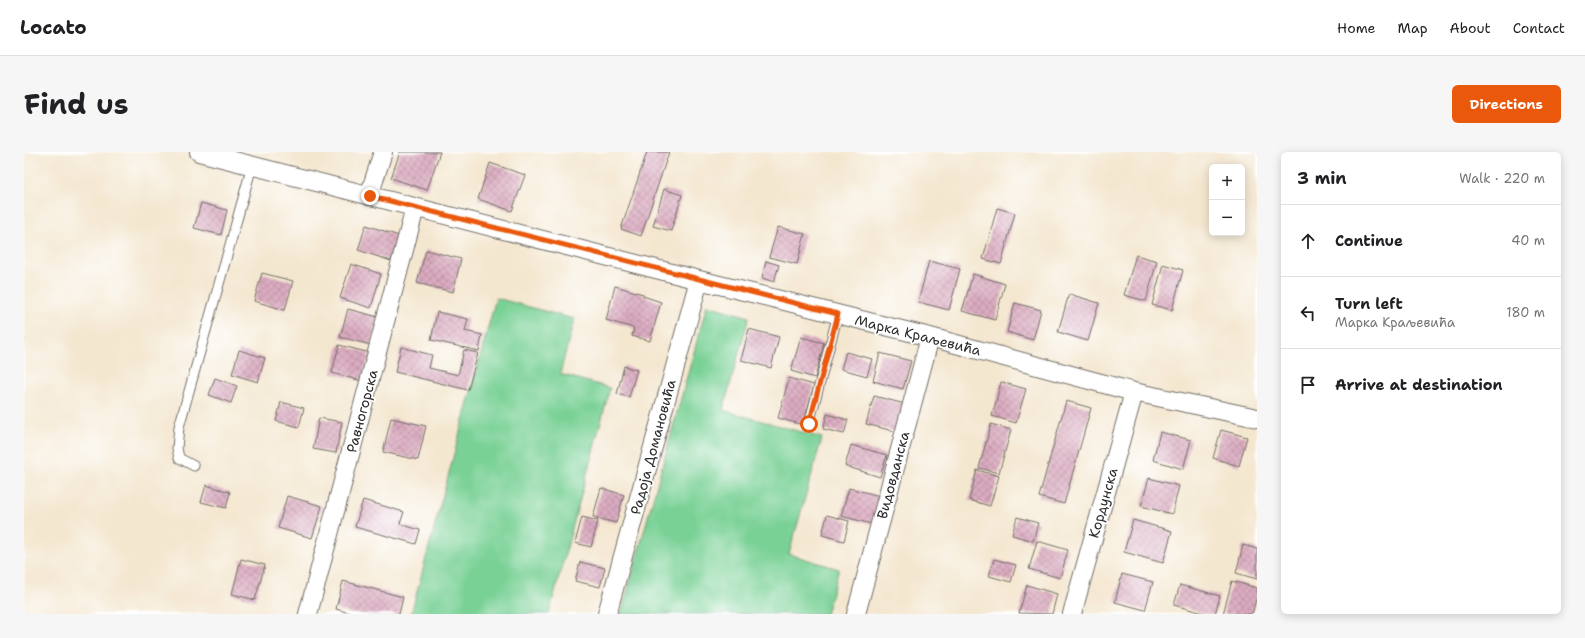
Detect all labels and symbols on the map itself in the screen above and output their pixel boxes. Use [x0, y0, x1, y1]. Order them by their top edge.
route end [361, 187, 379, 205]
street label: Марка Краљевића [853, 311, 983, 359]
street label: Равногорска [342, 367, 382, 454]
street label: Радоја Домановића [626, 377, 680, 517]
route start [800, 415, 818, 433]
street label: Видовданска [873, 429, 913, 521]
street label: Кордунска [1084, 466, 1122, 540]

